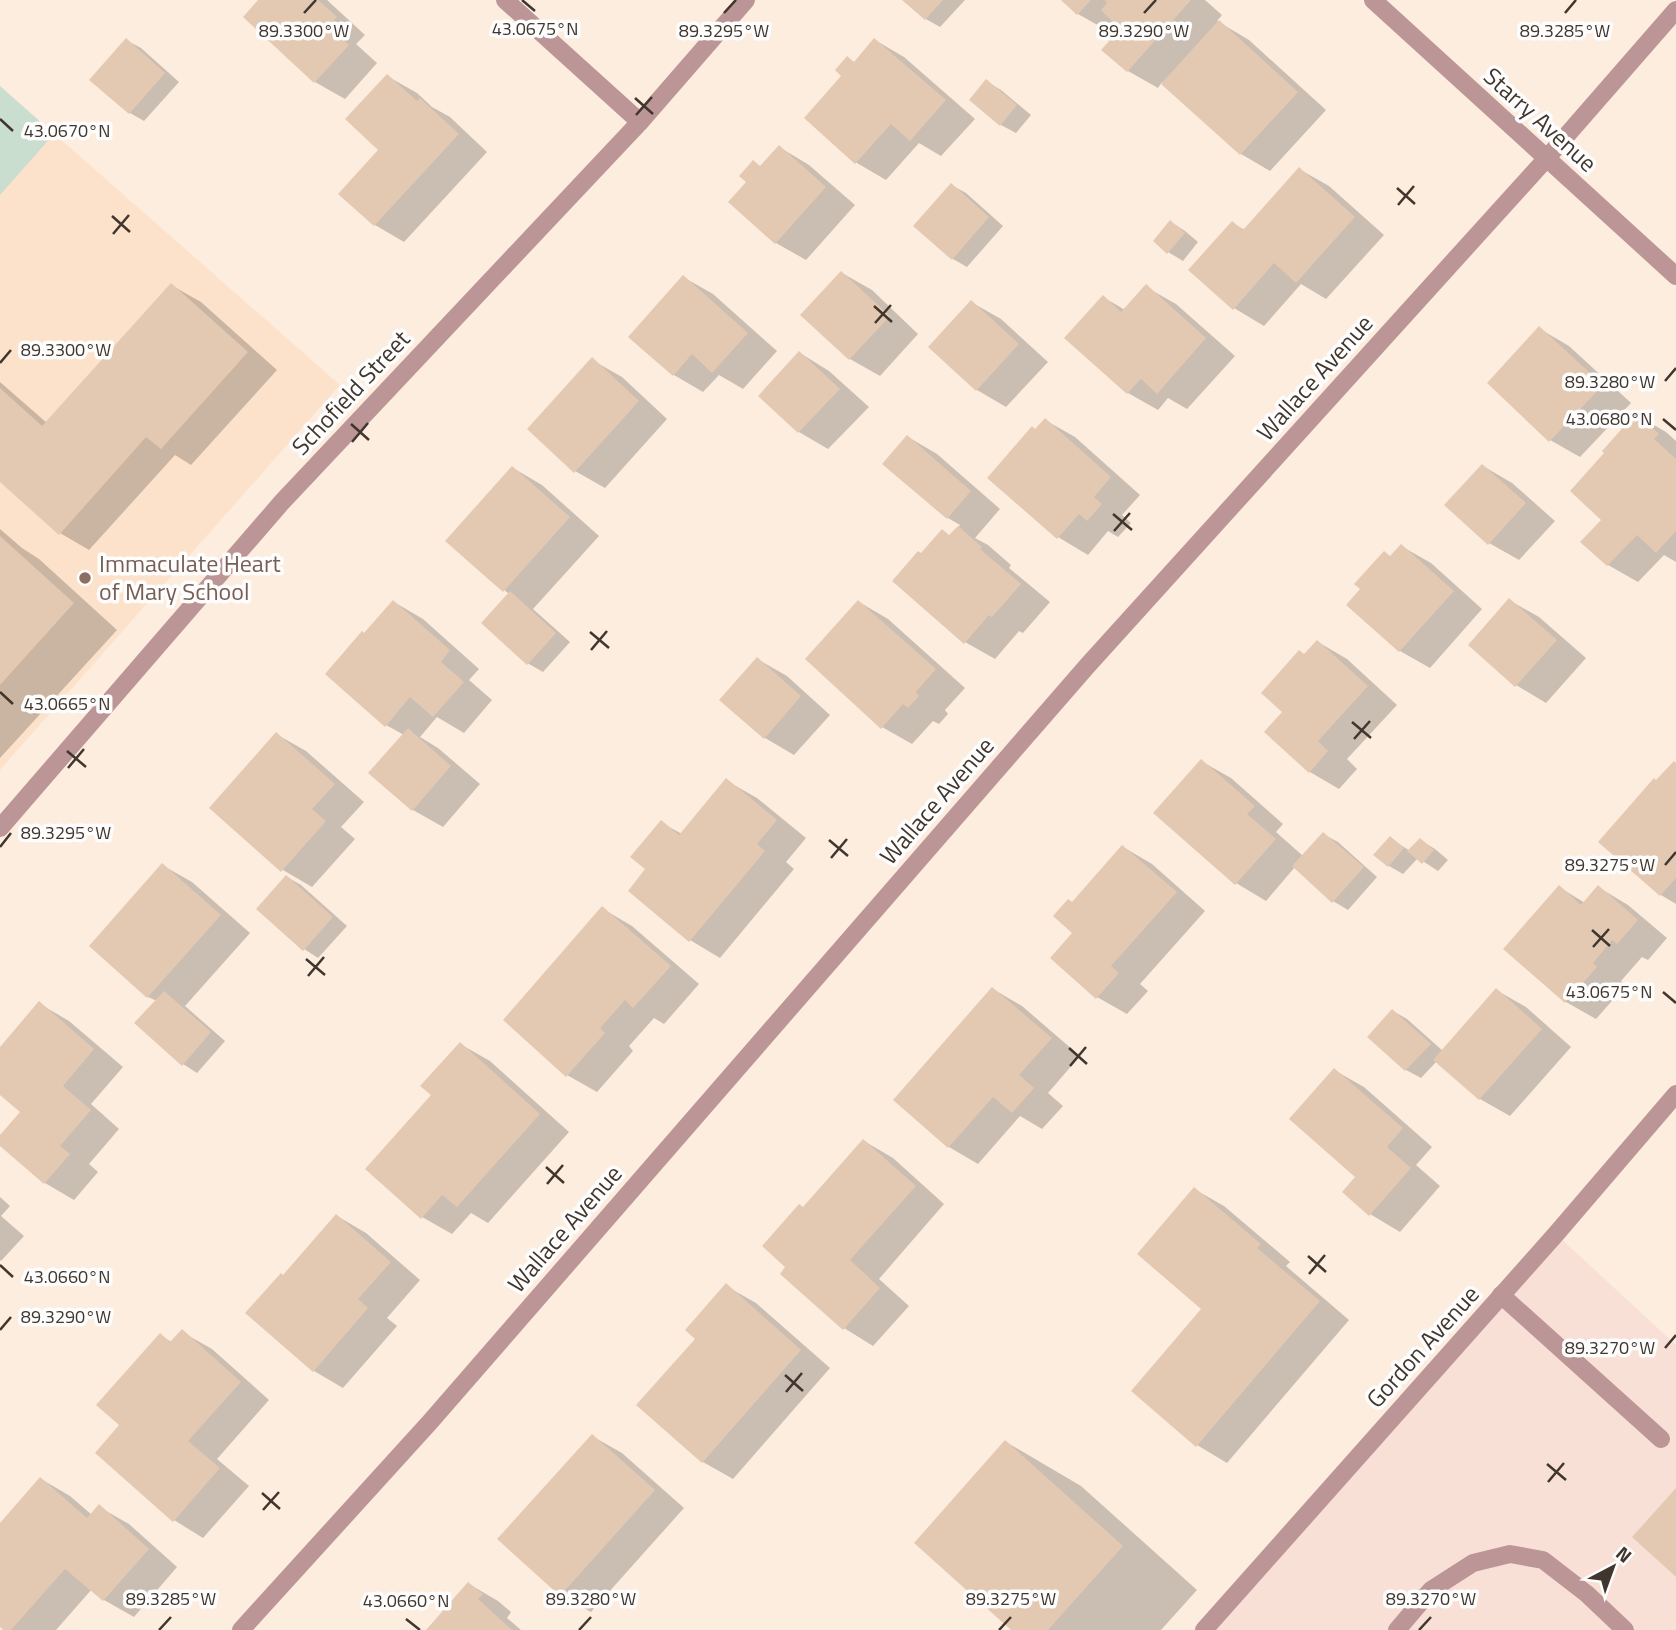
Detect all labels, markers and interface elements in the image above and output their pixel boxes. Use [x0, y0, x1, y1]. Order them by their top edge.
text: 43.0675°N [492, 15, 578, 42]
text: 89.3300°W [259, 17, 349, 44]
text: 89.3295°W [679, 17, 769, 44]
text: 89.3290°W [1099, 17, 1189, 44]
text: 89.3285°W [1520, 17, 1610, 44]
street label: Starry Avenue [1476, 58, 1605, 180]
text: 43.0670°N [24, 117, 110, 144]
street label: Wallace Avenue [1248, 306, 1381, 448]
street label: Schofield Street [283, 321, 418, 463]
text: 89.3300°W [21, 336, 111, 363]
text: 89.3280°W [1565, 368, 1655, 395]
text: 43.0680°N [1566, 405, 1652, 432]
place label: Immaculate Heart of Mary School [99, 545, 281, 609]
marker: Immaculate Heart of Mary School [77, 570, 93, 586]
text: 43.0665°N [24, 690, 110, 717]
street label: Wallace Avenue [871, 729, 1002, 872]
text: 89.3295°W [21, 819, 111, 846]
text: 89.3275°W [1565, 851, 1655, 878]
text: 43.0675°N [1566, 978, 1652, 1005]
street label: Wallace Avenue [499, 1157, 630, 1300]
text: 43.0660°N [24, 1263, 110, 1290]
street label: Gordon Avenue [1357, 1277, 1487, 1416]
text: 89.3290°W [21, 1303, 111, 1330]
text: 89.3270°W [1565, 1334, 1655, 1361]
north arrow [1578, 1532, 1648, 1602]
text: N [1610, 1539, 1639, 1569]
text: 89.3285°W [126, 1585, 216, 1612]
text: 89.3280°W [546, 1585, 636, 1612]
text: 89.3275°W [966, 1585, 1056, 1612]
text: 89.3270°W [1386, 1585, 1476, 1612]
text: 43.0660°N [363, 1587, 449, 1614]

